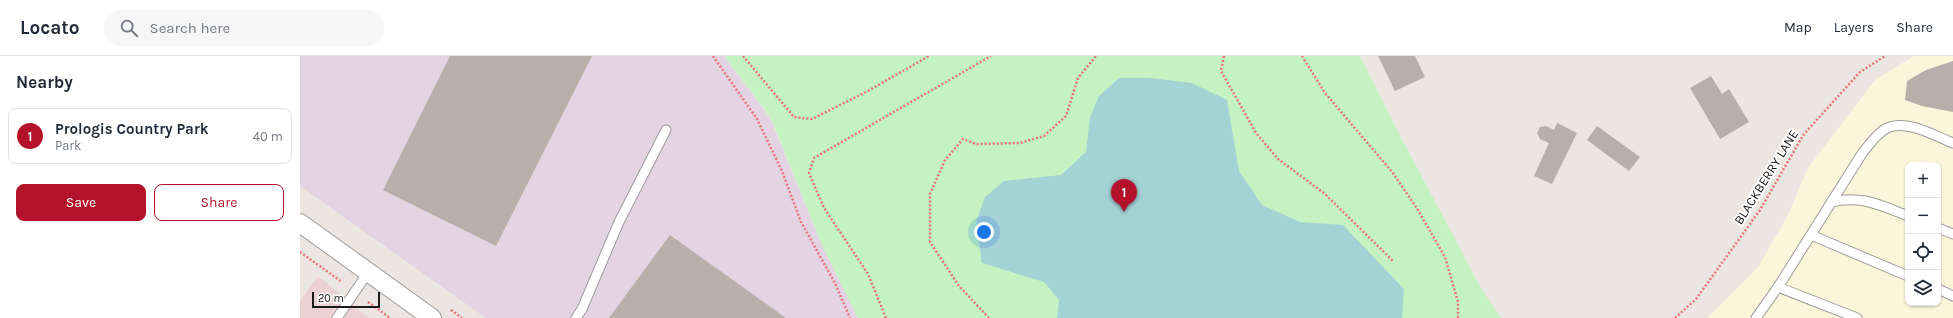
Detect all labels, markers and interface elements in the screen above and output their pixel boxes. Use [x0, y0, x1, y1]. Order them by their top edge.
search box [104, 10, 384, 46]
text: Locato [20, 17, 80, 39]
icon: search [118, 17, 140, 39]
text: Search here [150, 19, 230, 37]
text: Map [1784, 19, 1812, 36]
text: Layers [1834, 19, 1874, 36]
text: Share [1896, 19, 1933, 36]
text: Nearby [16, 72, 73, 92]
text: Prologis Country Park [55, 120, 209, 138]
street label: BLACKBERRY LANE [1731, 127, 1801, 227]
text: 1 [28, 129, 32, 144]
text: 40 m [253, 129, 283, 144]
text: Park [55, 138, 81, 153]
map controls [1905, 162, 1941, 306]
button: + [1905, 162, 1941, 198]
pin: 1 [1111, 179, 1137, 212]
button: Save [16, 184, 146, 221]
button: Share [154, 184, 284, 221]
button: − [1905, 198, 1941, 234]
your location [974, 222, 994, 242]
button: locate [1905, 234, 1941, 270]
button: layers [1905, 270, 1941, 306]
scale bar [312, 290, 380, 309]
text: 20 m [318, 292, 344, 305]

